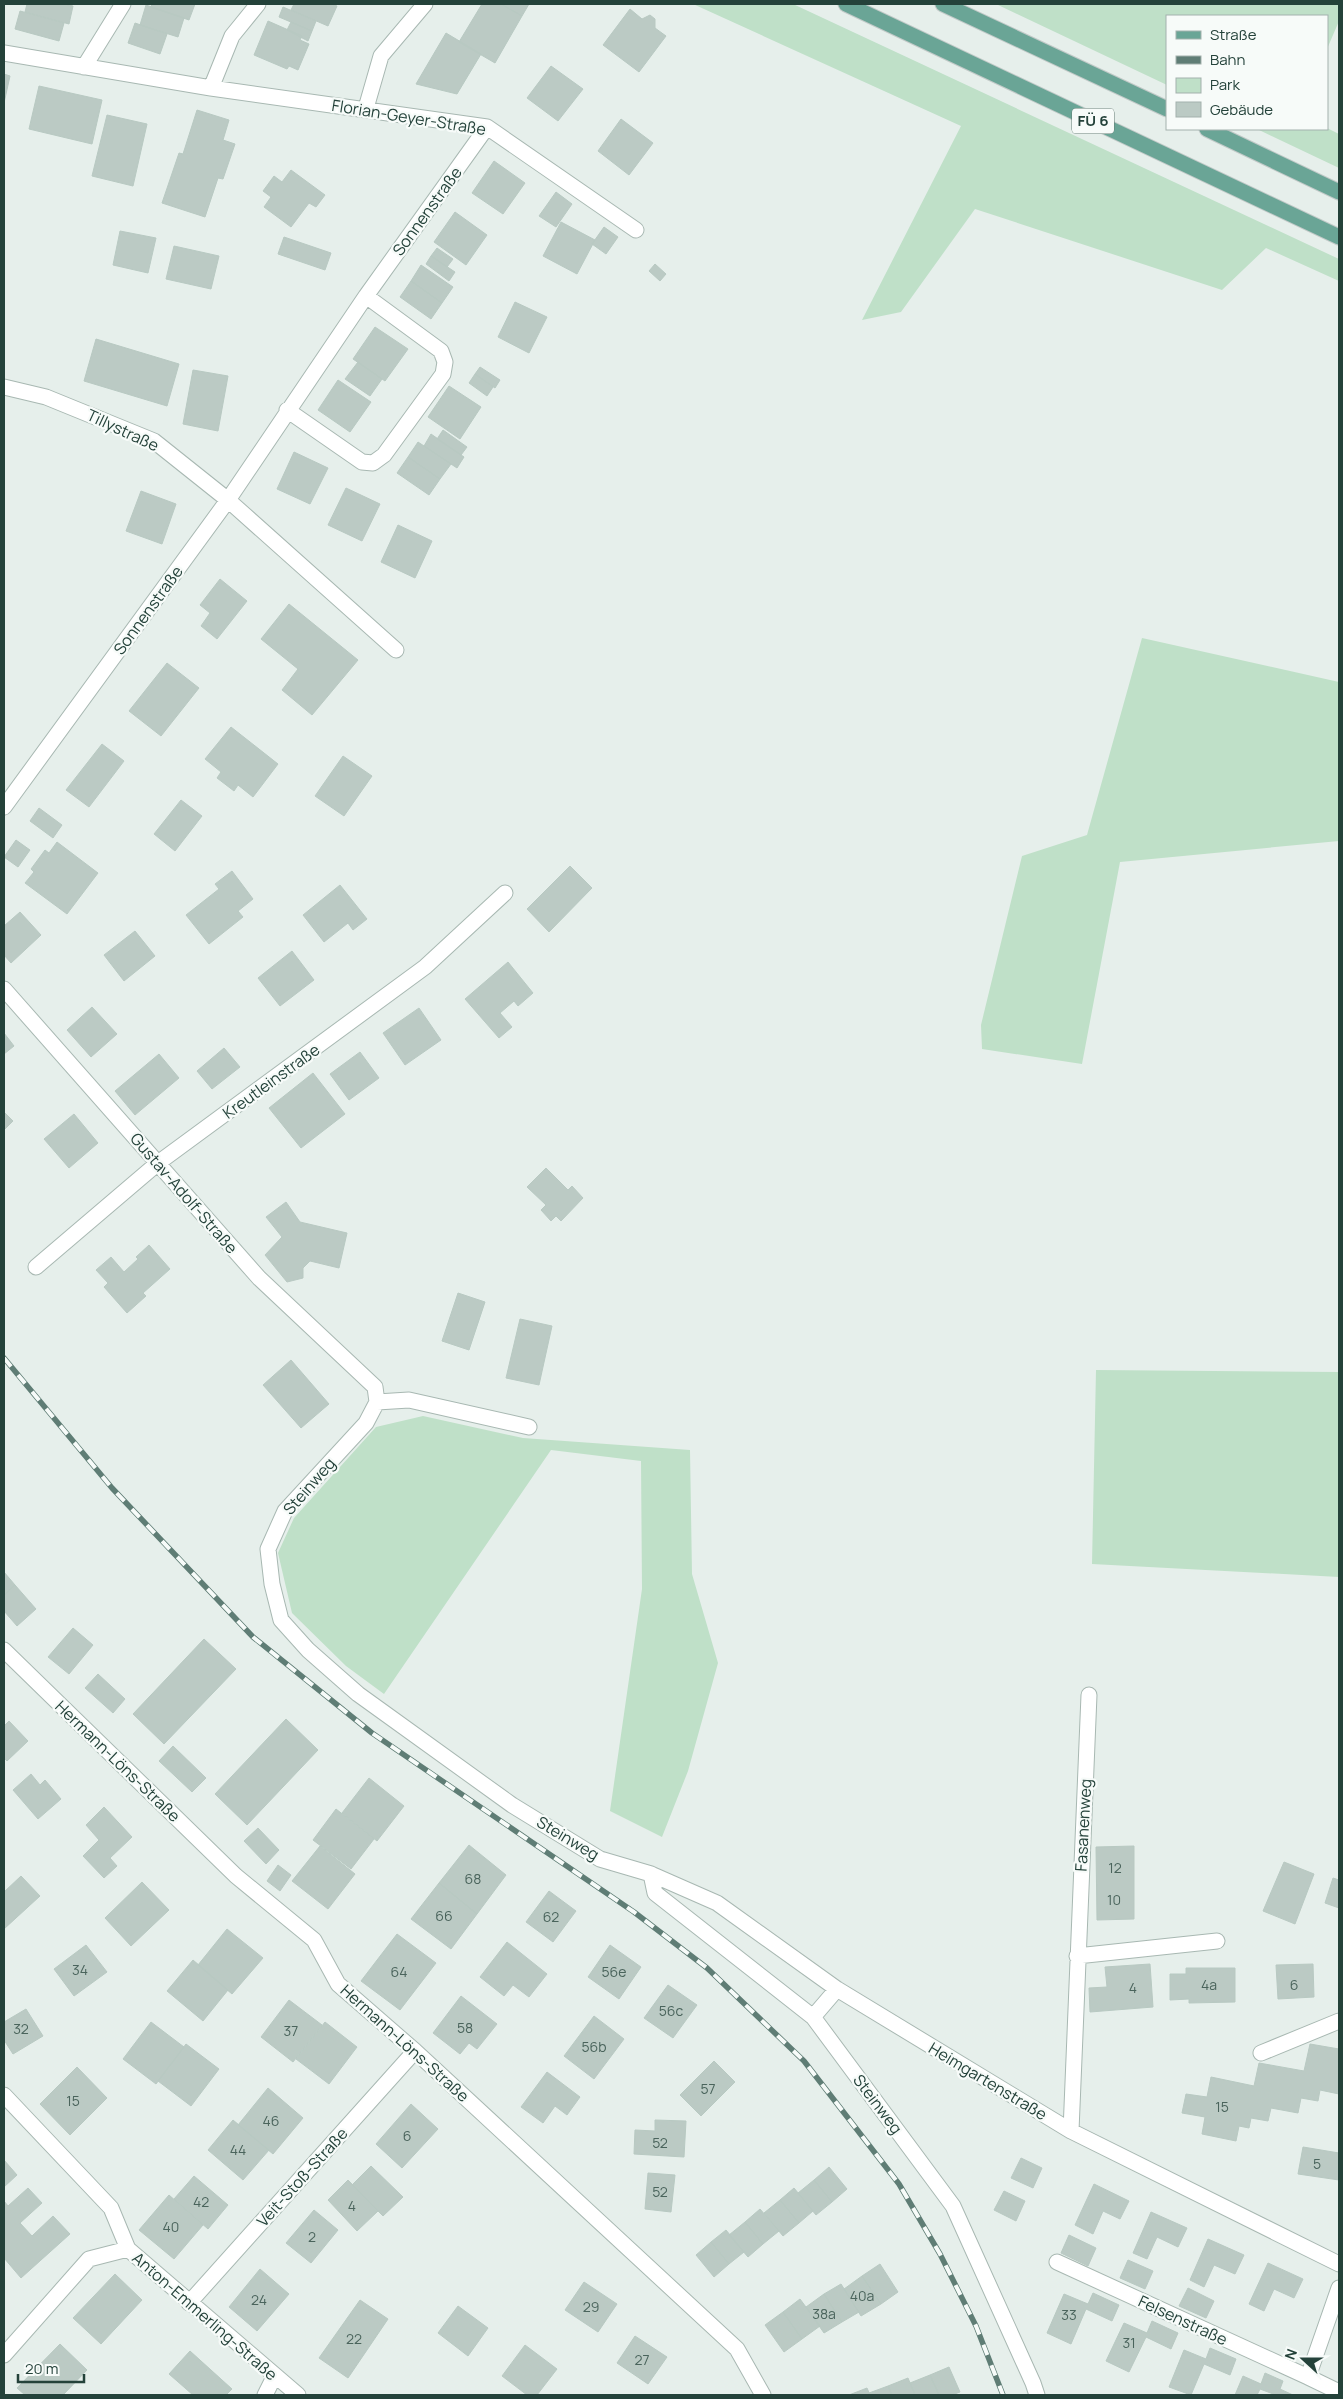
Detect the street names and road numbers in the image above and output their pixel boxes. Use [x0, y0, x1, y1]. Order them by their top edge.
street label: Florian-Geyer-Straße [330, 94, 488, 140]
road number: FÜ 6 [1072, 108, 1114, 134]
street label: Sonnenstraße [387, 162, 467, 260]
street label: Tillystraße [83, 404, 163, 456]
street label: Sonnenstraße [108, 561, 188, 659]
street label: Kreutleinstraße [218, 1038, 324, 1124]
street label: Gustav-Adolf-Straße [125, 1128, 243, 1258]
street label: Steinweg [278, 1453, 340, 1519]
street label: Hermann-Löns-Straße [51, 1695, 185, 1827]
street label: Fasanenweg [1070, 1778, 1096, 1872]
street label: Steinweg [533, 1811, 603, 1865]
street label: Hermann-Löns-Straße [336, 1979, 474, 2107]
street label: Heimgartenstraße [925, 2037, 1051, 2125]
street label: Steinweg [848, 2070, 908, 2138]
street label: Veit-Stoß-Straße [252, 2123, 352, 2231]
street label: Anton-Emmerling-Straße [128, 2247, 282, 2385]
street label: Felsenstraße [1135, 2290, 1231, 2350]

